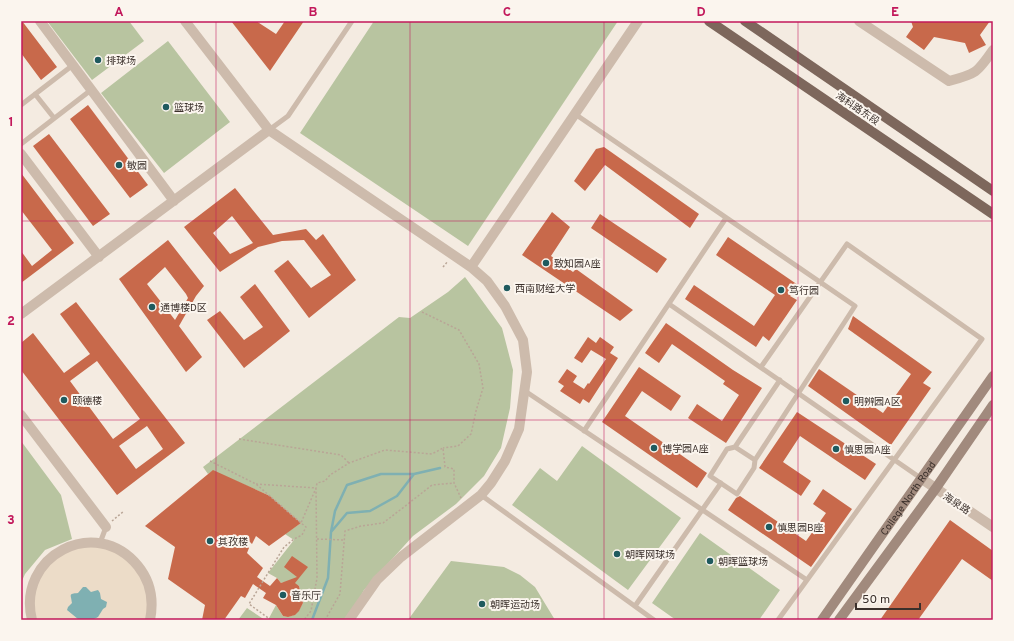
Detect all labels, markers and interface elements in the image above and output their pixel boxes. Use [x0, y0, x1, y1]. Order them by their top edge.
text: A [114, 5, 124, 21]
text: B [309, 5, 318, 21]
text: C [503, 5, 511, 21]
text: D [696, 5, 706, 21]
text: E [891, 5, 899, 21]
marker: 排球场 [93, 55, 103, 65]
place label: 排球场 [106, 55, 136, 68]
street label: 海科路东段 [833, 90, 882, 129]
marker: 篮球场 [161, 102, 171, 112]
place label: 篮球场 [174, 102, 204, 115]
text: 1 [8, 115, 14, 131]
marker: 敏园 [114, 160, 124, 170]
place label: 敏园 [127, 160, 147, 173]
marker: 致知园A座 [541, 258, 551, 268]
place label: 致知园A座 [554, 258, 601, 271]
marker: 西南财经大学 [502, 283, 512, 293]
place label: 西南财经大学 [515, 283, 575, 296]
marker: 笃行园 [776, 285, 786, 295]
place label: 笃行园 [789, 285, 819, 298]
marker: 通博楼D区 [147, 302, 157, 312]
place label: 通博楼D区 [160, 302, 207, 315]
text: 2 [7, 314, 15, 330]
marker: 颐德楼 [59, 395, 69, 405]
place label: 颐德楼 [72, 395, 102, 408]
marker: 明辨园A区 [841, 396, 851, 406]
place label: 明辨园A区 [854, 396, 901, 409]
marker: 博学园A座 [649, 443, 659, 453]
place label: 博学园A座 [662, 443, 709, 456]
marker: 慎思园A座 [831, 444, 841, 454]
place label: 慎思园A座 [844, 444, 891, 457]
street label: College North Road [878, 459, 939, 539]
street label: 海泉路 [940, 490, 972, 518]
text: 3 [7, 513, 15, 529]
marker: 慎思园B座 [764, 522, 774, 532]
place label: 慎思园B座 [777, 522, 824, 535]
marker: 其孜楼 [205, 536, 215, 546]
place label: 其孜楼 [218, 536, 248, 549]
marker: 朝晖网球场 [612, 549, 622, 559]
place label: 朝晖网球场 [625, 549, 675, 562]
marker: 朝晖篮球场 [705, 556, 715, 566]
place label: 朝晖篮球场 [718, 556, 768, 569]
scale bar [856, 585, 920, 611]
marker: 音乐厅 [278, 590, 288, 600]
place label: 音乐厅 [291, 590, 321, 603]
text: 50 m [862, 592, 890, 608]
marker: 朝晖运动场 [477, 599, 487, 609]
place label: 朝晖运动场 [490, 599, 540, 612]

